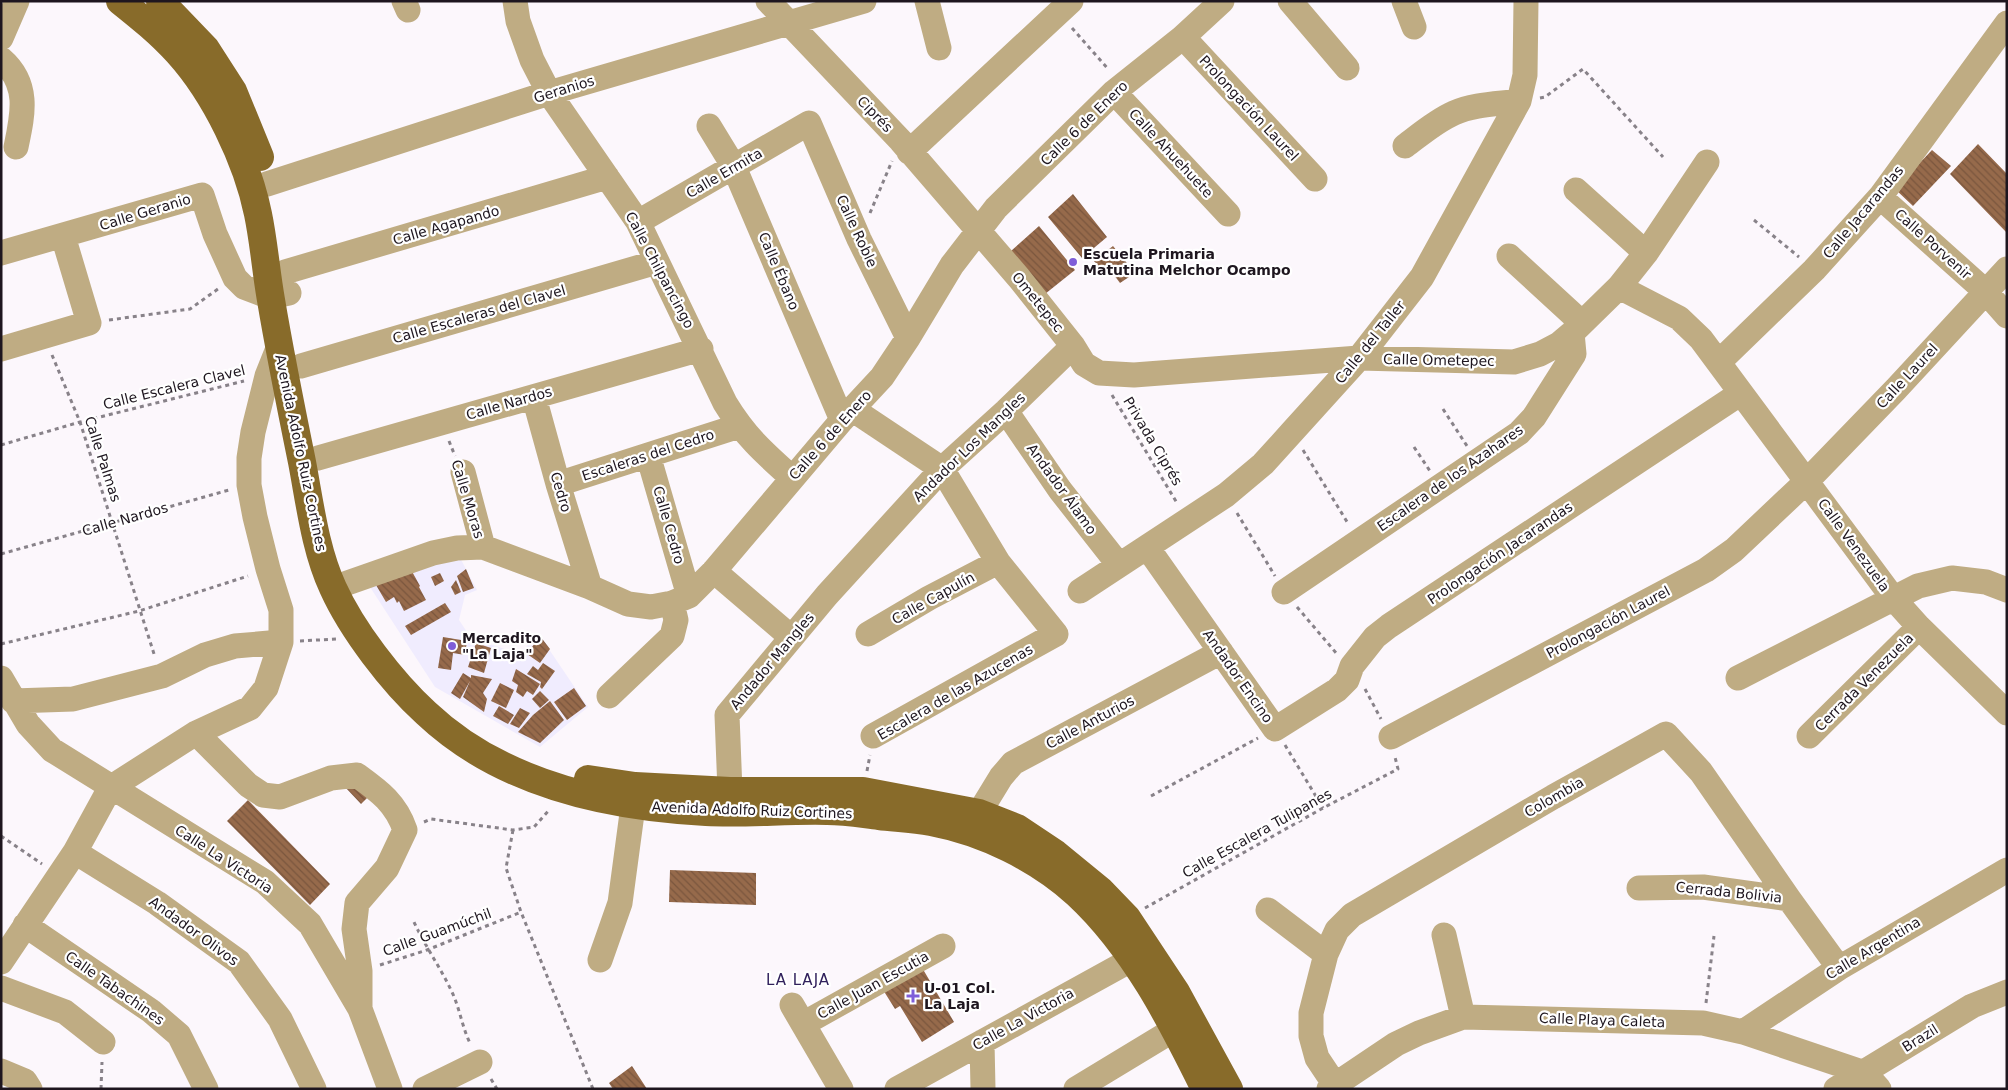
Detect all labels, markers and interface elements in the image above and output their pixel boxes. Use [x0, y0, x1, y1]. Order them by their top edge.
street label: Prolongación Laurel [1196, 52, 1302, 164]
street label: Geranios [532, 72, 596, 106]
street label: Calle 6 de Enero [1037, 77, 1131, 169]
street label: Ciprés [854, 93, 896, 135]
street label: Calle Ahuehuete [1126, 105, 1216, 201]
street label: Calle Ermita [683, 145, 765, 201]
street label: Calle Jacarandas [1820, 162, 1906, 262]
street label: Calle Geranio [98, 191, 192, 233]
street label: Calle Roble [833, 192, 881, 270]
street label: Calle Agapando [391, 202, 501, 248]
street label: Calle Porvenir [1892, 206, 1975, 283]
street label: Calle Chilpancingo [622, 209, 698, 331]
street label: Calle Ébano [755, 230, 803, 312]
place label: Escuela Primaria Matutina Melchor Ocampo [1083, 246, 1291, 278]
marker: Escuela Primaria Matutina Melchor Ocampo [1067, 256, 1079, 268]
street label: Ometepec [1009, 269, 1067, 335]
street label: Calle Escaleras del Clavel [391, 282, 567, 346]
street label: Calle del Taller [1332, 297, 1408, 387]
street label: Calle Laurel [1873, 340, 1941, 412]
street label: Calle Ometepec [1383, 351, 1495, 369]
street label: Avenida Adolfo Ruiz Cortines [272, 353, 330, 553]
street label: Calle Escalera Clavel [101, 362, 247, 412]
street label: Calle Nardos [464, 383, 554, 423]
street label: Calle 6 de Enero [786, 387, 874, 483]
street label: Andador Los Mangles [910, 389, 1028, 505]
street label: Privada Ciprés [1120, 394, 1186, 488]
street label: Calle Palmas [82, 414, 124, 504]
street label: Escalera de los Azahares [1374, 421, 1526, 535]
street label: Escaleras del Cedro [580, 426, 716, 484]
street label: Andador Álamo [1024, 441, 1100, 537]
street label: Calle Moras [448, 458, 488, 540]
street label: Cedro [547, 470, 575, 514]
street label: Calle Cedro [650, 484, 688, 566]
street label: Calle Venezuela [1815, 495, 1893, 595]
street label: Prolongación Jacarandas [1424, 498, 1576, 608]
street label: Calle Nardos [80, 499, 170, 539]
street label: Calle Capulín [889, 569, 977, 627]
street label: Prolongación Laurel [1543, 583, 1673, 661]
street label: Andador Mangles [727, 609, 817, 713]
street label: Andador Encino [1200, 626, 1276, 726]
place label: Mercadito "La Laja" [462, 630, 542, 662]
street label: Cerrada Venezuela [1812, 630, 1916, 734]
marker: Mercadito "La Laja" [446, 640, 458, 652]
street label: Escalera de las Azucenas [874, 641, 1036, 743]
street label: Calle Anturios [1043, 692, 1137, 752]
street label: Colombia [1522, 774, 1586, 820]
street label: Calle Escalera Tulipanes [1180, 785, 1334, 881]
street label: Avenida Adolfo Ruiz Cortines [651, 798, 853, 822]
street label: Calle La Victoria [172, 821, 276, 897]
street label: Cerrada Bolivia [1675, 878, 1783, 906]
street label: Andador Olivos [146, 893, 242, 969]
street label: Calle Guamúchil [381, 905, 493, 959]
street label: Calle Argentina [1823, 913, 1923, 983]
street label: Calle Tabachines [63, 948, 167, 1028]
street label: Calle Juan Escutia [815, 948, 931, 1022]
district label: LA LAJA [766, 971, 830, 989]
place label: U-01 Col. La Laja [924, 980, 996, 1012]
street label: Calle La Victoria [970, 985, 1076, 1053]
marker: U-01 Col. La Laja [906, 989, 920, 1003]
street label: Calle Playa Caleta [1539, 1010, 1665, 1030]
street label: Brazil [1899, 1021, 1941, 1055]

